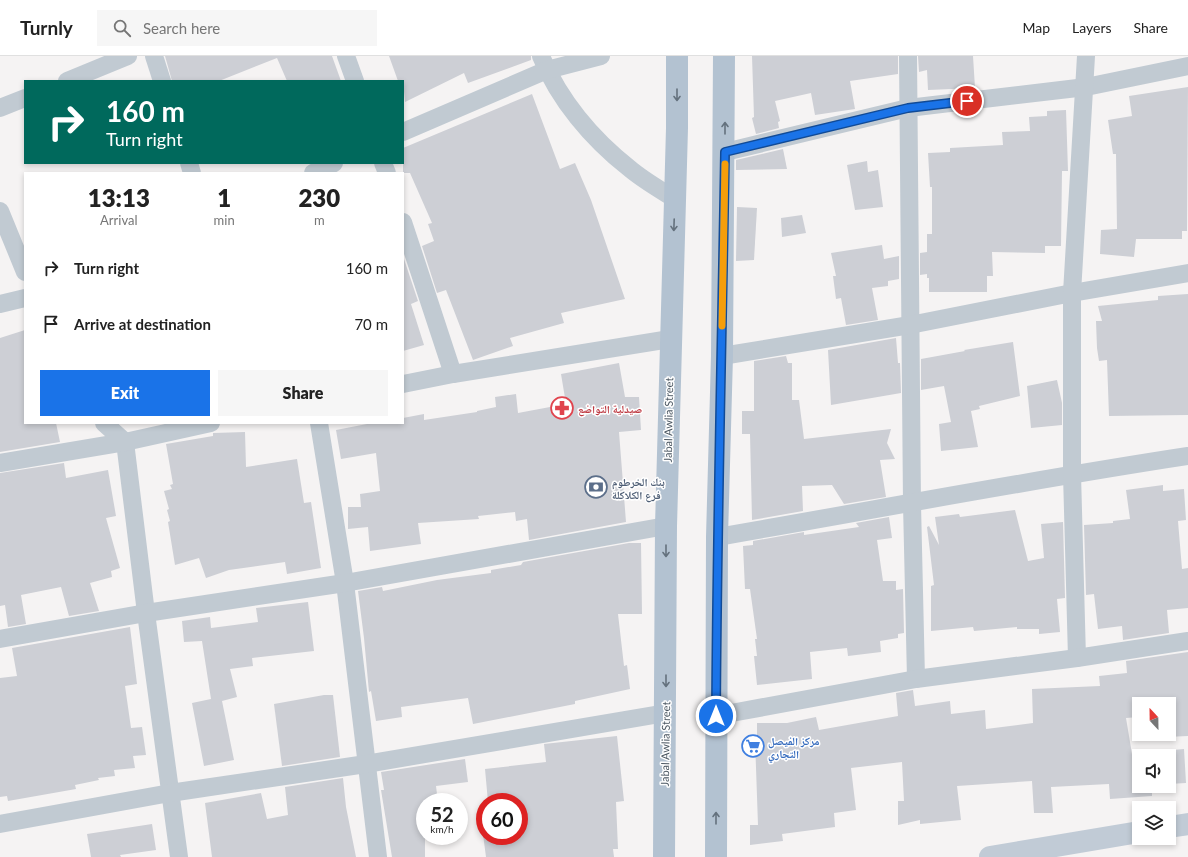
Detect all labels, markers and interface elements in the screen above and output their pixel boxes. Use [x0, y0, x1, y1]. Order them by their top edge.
search box [97, 10, 377, 46]
text: Turnly [20, 16, 73, 39]
icon: search [111, 17, 133, 39]
text: Search here [143, 19, 220, 37]
text: Map [1022, 19, 1050, 36]
text: Layers [1072, 19, 1112, 36]
text: Share [1134, 19, 1168, 36]
pin [950, 84, 984, 118]
one-way arrow [673, 88, 681, 101]
icon: arrive [956, 90, 978, 112]
text: 160 m [106, 94, 185, 128]
icon: right [40, 96, 92, 148]
one-way arrow [721, 122, 729, 135]
text: Turn right [106, 128, 183, 150]
text: 13:13 [88, 183, 150, 212]
text: 1 [217, 183, 231, 212]
text: 230 [298, 183, 340, 212]
text: Arrival [100, 212, 138, 228]
text: min [214, 212, 235, 228]
text: m [314, 212, 325, 228]
one-way arrow [670, 218, 678, 231]
icon: right [40, 257, 62, 279]
text: Turn right [74, 259, 139, 277]
text: 160 m [346, 259, 388, 277]
icon: arrive [40, 313, 62, 335]
text: Arrive at destination [74, 315, 211, 333]
text: 70 m [354, 315, 388, 333]
button: Exit [40, 370, 210, 416]
button: Share [218, 370, 388, 416]
street label: Jabal Awlia Street [661, 377, 675, 463]
pharmacy icon: صيدلية التواضع [549, 395, 575, 421]
place label: صيدلية التواضع [578, 402, 642, 417]
bank icon: بنك الخرطوم فرع الكلاكلة [583, 474, 609, 500]
place label: بنك الخرطوم فرع الكلاكلة [612, 475, 665, 503]
one-way arrow [662, 544, 670, 557]
one-way arrow [662, 674, 670, 687]
position arrow [695, 695, 737, 737]
north arrow [1132, 697, 1176, 741]
map controls [1132, 697, 1176, 845]
street label: Jabal Awlia Street [658, 701, 672, 787]
supermarket icon: مركز الفيصل التجاري [740, 733, 766, 759]
place label: مركز الفيصل التجاري [768, 734, 820, 762]
button: sound [1132, 749, 1176, 793]
speed limit sign: 60 [476, 793, 528, 845]
button: layers [1132, 801, 1176, 845]
text: 52 [430, 802, 454, 826]
one-way arrow [712, 812, 720, 825]
text: km/h [430, 823, 454, 835]

